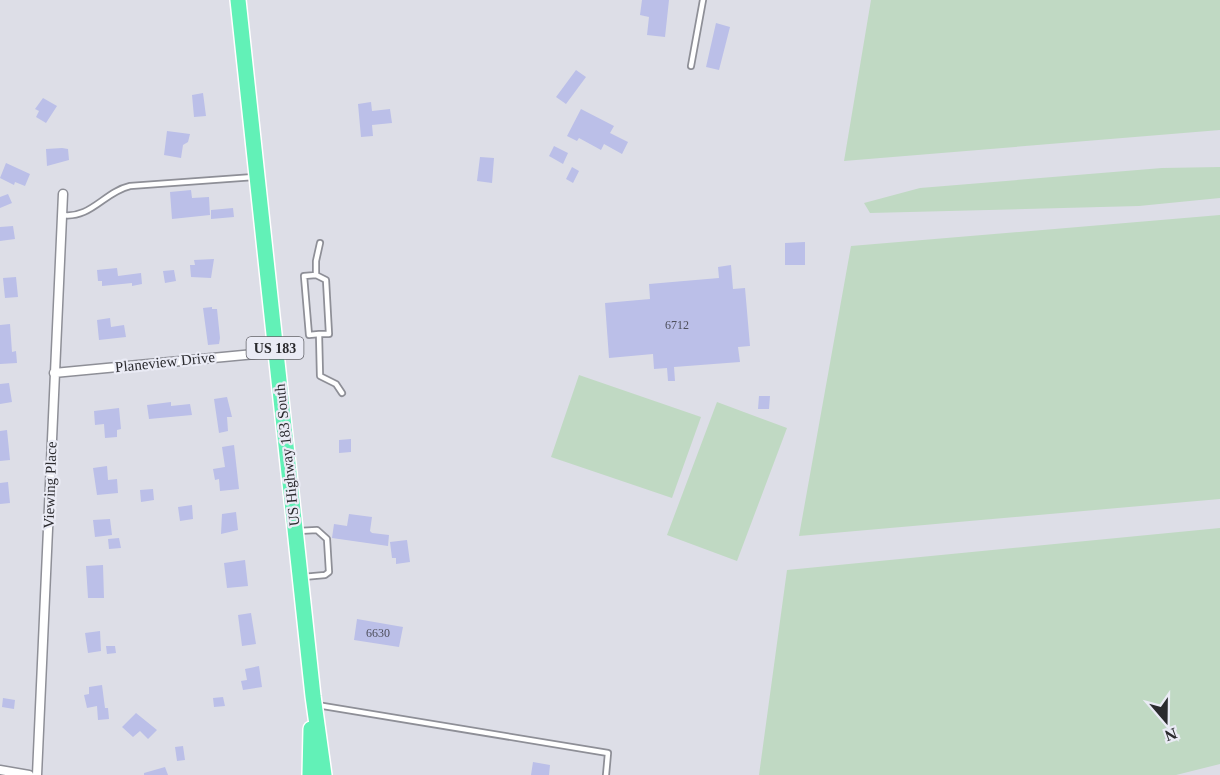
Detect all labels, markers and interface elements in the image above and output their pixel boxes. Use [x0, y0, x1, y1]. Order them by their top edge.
house number: 6712 [665, 318, 689, 332]
road number: US 183 [246, 337, 304, 359]
street label: Planeview Drive [114, 349, 216, 375]
street label: US Highway 183 South [272, 383, 302, 527]
street label: Viewing Place [40, 441, 60, 529]
house number: 6630 [366, 626, 390, 640]
north arrow [1136, 691, 1196, 751]
text: N [1162, 725, 1179, 745]

